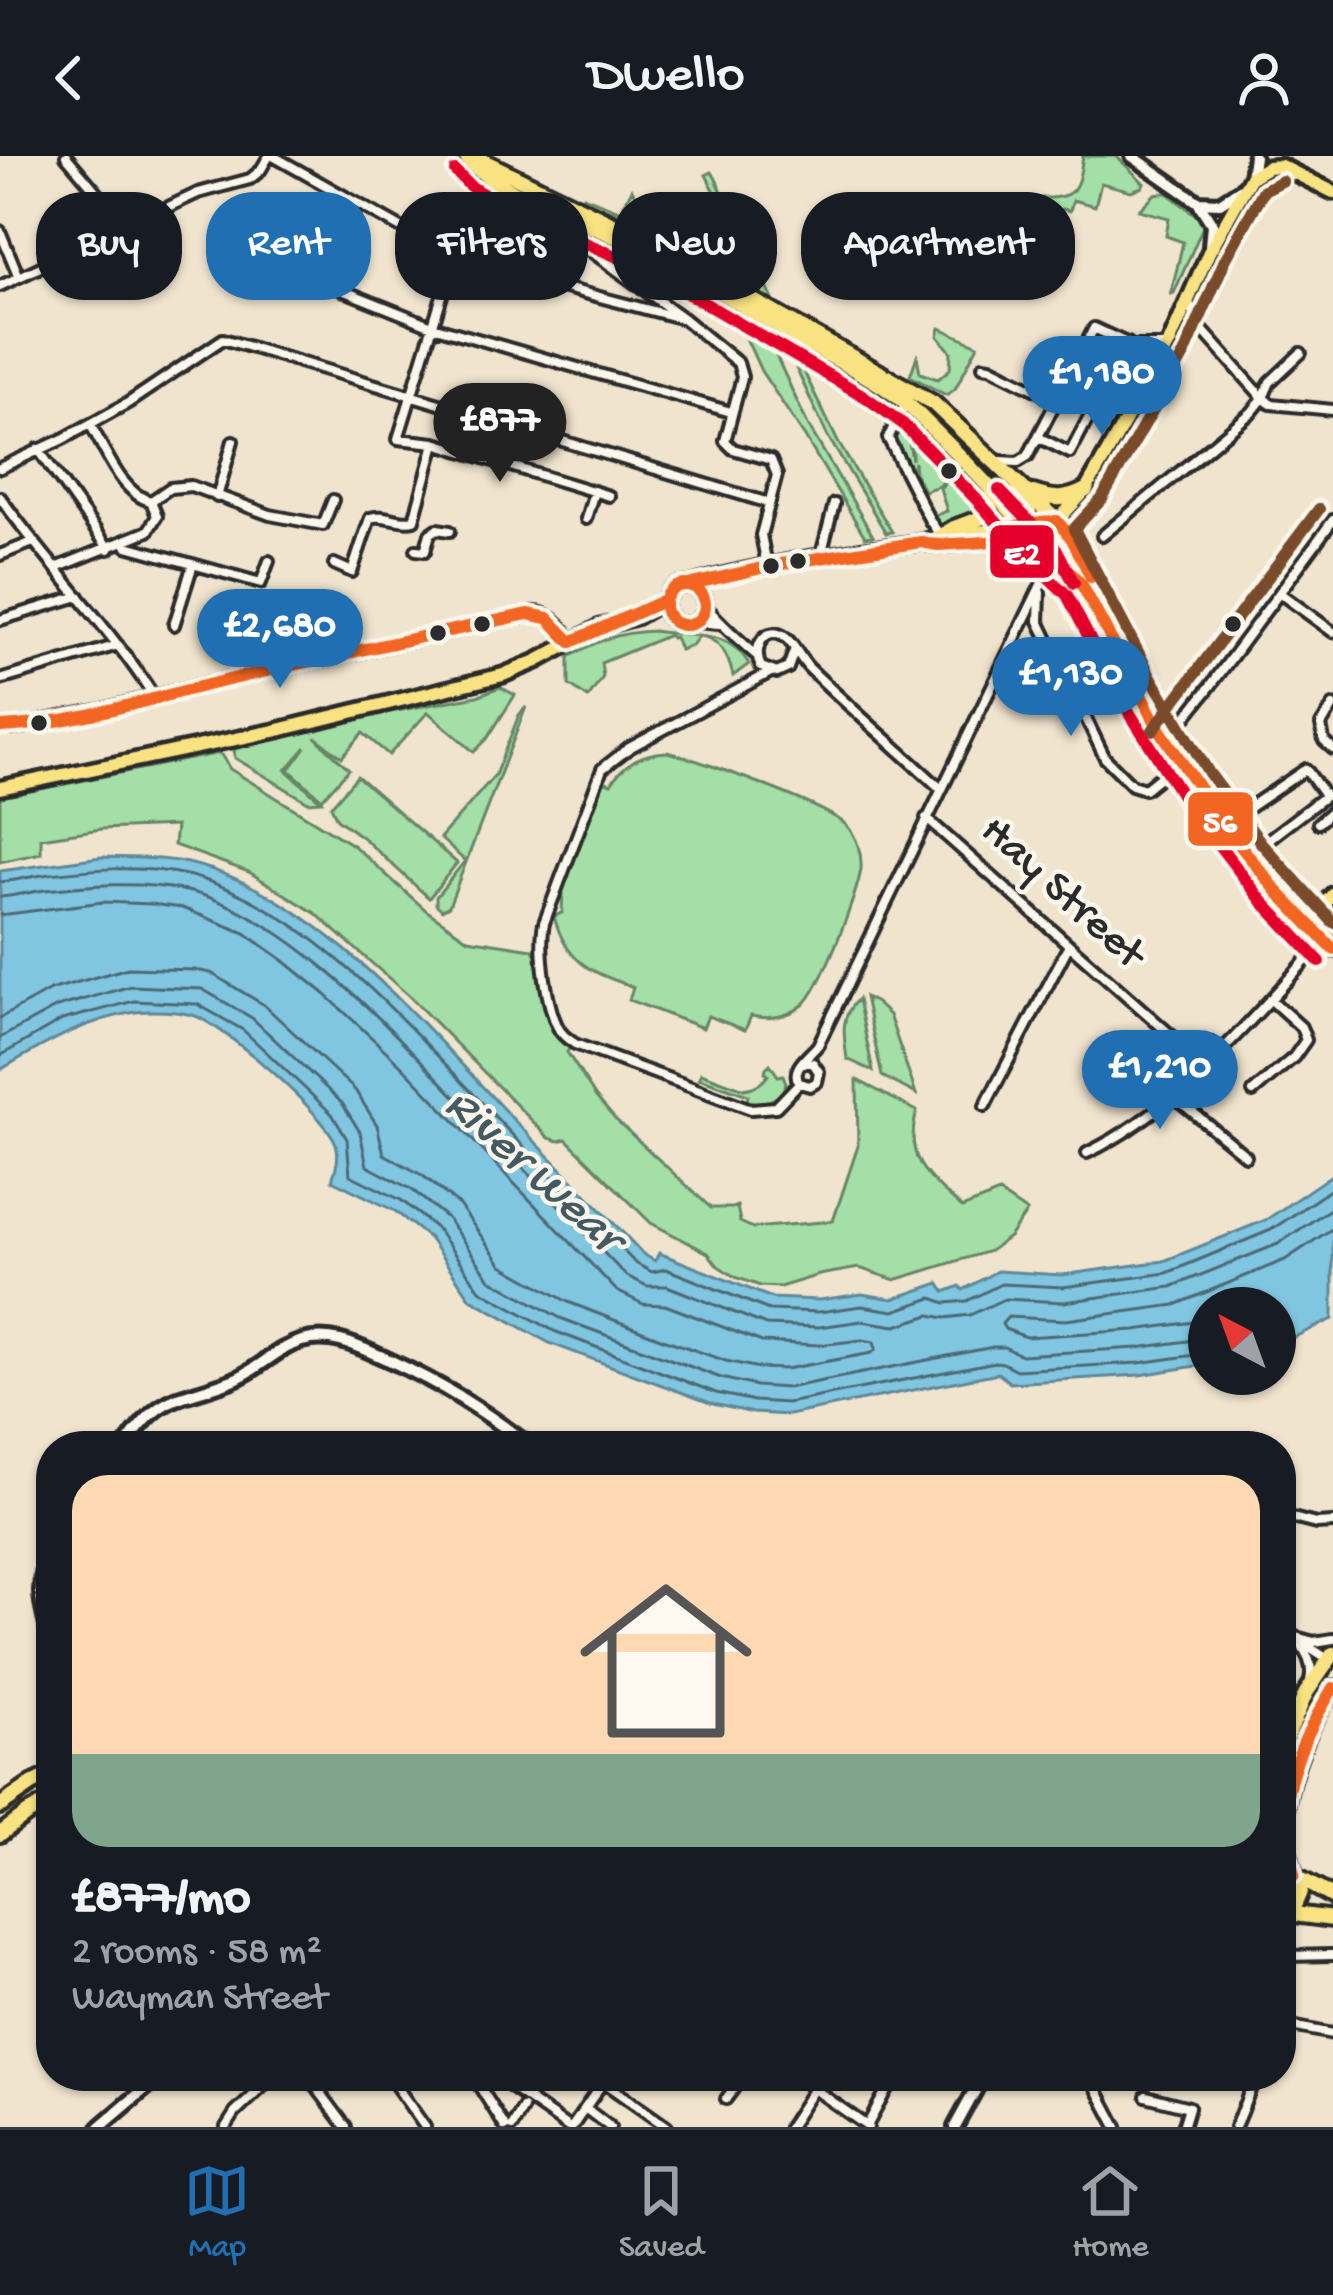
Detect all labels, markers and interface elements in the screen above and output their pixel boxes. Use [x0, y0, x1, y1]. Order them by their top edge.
icon: back [36, 45, 102, 111]
icon: person [1231, 45, 1297, 111]
text: Dwello [588, 46, 745, 110]
chip: Buy [36, 192, 182, 300]
chip: Rent [206, 192, 371, 300]
chip: Filters [395, 192, 588, 300]
chip: New [612, 192, 777, 300]
chip: Apartment [801, 192, 1075, 300]
pin: £1,180 [1004, 336, 1200, 438]
text: £1,180 [1050, 352, 1154, 398]
pin: £877 [429, 383, 571, 485]
text: £877 [460, 399, 540, 445]
unlabelled marker [938, 460, 960, 482]
line badge: E2 [988, 523, 1056, 580]
text: E2 [1004, 538, 1040, 576]
unlabelled marker [787, 550, 809, 572]
unlabelled marker [760, 555, 782, 577]
pin: £2,680 [182, 589, 378, 691]
text: £2,680 [224, 605, 336, 651]
unlabelled marker [471, 613, 493, 635]
unlabelled marker [1222, 613, 1244, 635]
unlabelled marker [427, 622, 449, 644]
pin: £1,130 [973, 637, 1169, 739]
text: £1,130 [1019, 653, 1123, 699]
unlabelled marker [28, 712, 50, 734]
line badge: 56 [1186, 790, 1255, 848]
street label: Hay Street [968, 806, 1157, 984]
text: 56 [1203, 806, 1238, 844]
pin: £1,210 [1062, 1030, 1258, 1132]
text: £1,210 [1109, 1046, 1211, 1092]
water label: River Wear [431, 1079, 638, 1273]
north arrow [1188, 1287, 1296, 1395]
map controls [1188, 1287, 1296, 1395]
icon: home [558, 1553, 774, 1769]
text: £877/mo [72, 1871, 251, 1931]
text: 2 rooms · 58 m² [72, 1931, 322, 1977]
text: Wayman Street [72, 1977, 327, 2023]
tab: Map [184, 2158, 250, 2268]
tab: Saved [619, 2158, 704, 2268]
tab: Home [1072, 2158, 1149, 2268]

